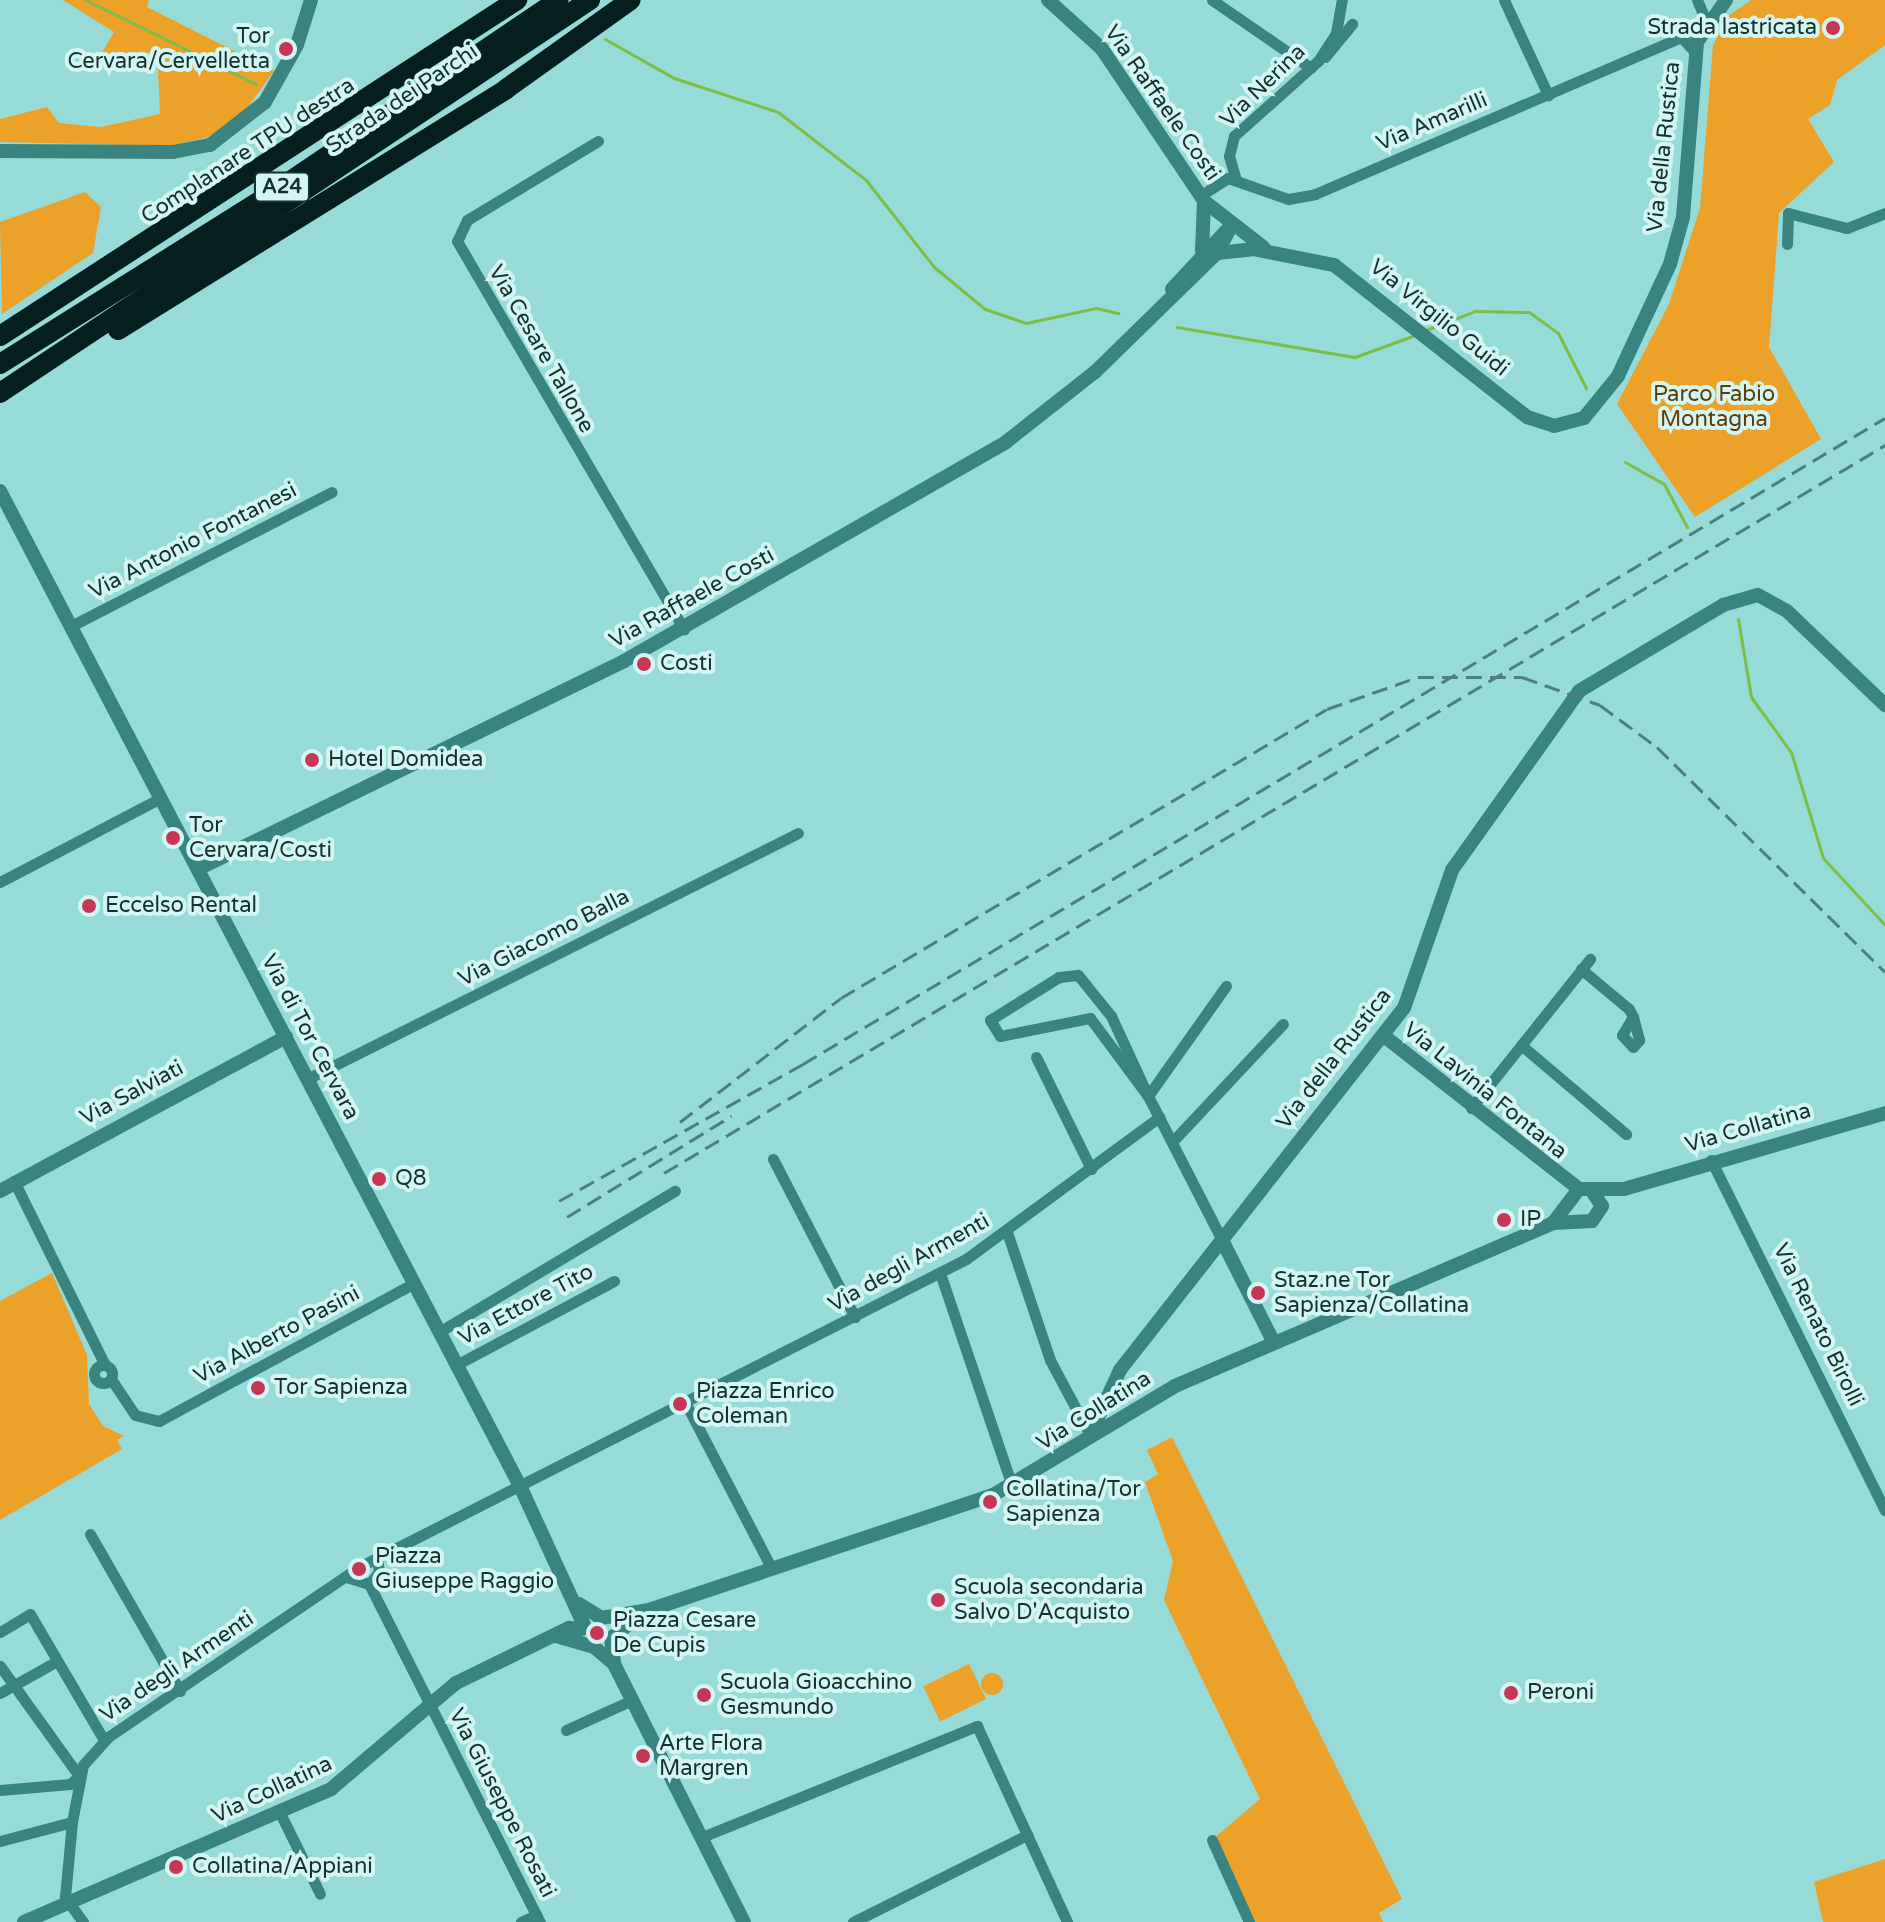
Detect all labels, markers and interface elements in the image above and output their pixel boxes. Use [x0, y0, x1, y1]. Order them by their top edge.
place label: Strada lastricata [1648, 15, 1817, 41]
marker: Strada lastricata [1824, 19, 1842, 37]
street label: Via Raffaele Costi [1098, 20, 1226, 186]
place label: Tor Cervara/Cervelletta [67, 23, 270, 74]
street label: Strada dei Parchi [321, 39, 483, 159]
street label: Via Nerina [1215, 39, 1311, 133]
marker: Tor Cervara/Cervelletta [277, 40, 295, 58]
street label: Via della Rustica [1642, 60, 1686, 234]
street label: Complanare TPU destra [136, 72, 360, 230]
street label: Via Amarilli [1373, 87, 1491, 157]
road number: A24 [252, 171, 312, 203]
street label: Via Virgilio Guidi [1364, 254, 1514, 382]
street label: Via Cesare Tallone [482, 260, 600, 438]
park label: Parco Fabio Montagna [1653, 381, 1775, 432]
street label: Via Antonio Fontanesi [85, 477, 301, 605]
street label: Via Raffaele Costi [605, 542, 779, 654]
place label: Costi [660, 651, 713, 677]
marker: Costi [635, 655, 653, 673]
place label: Hotel Domidea [328, 747, 483, 773]
marker: Hotel Domidea [303, 751, 321, 769]
place label: Tor Cervara/Costi [189, 812, 332, 864]
marker: Tor Cervara/Costi [164, 829, 182, 847]
street label: Via Giacomo Balla [454, 883, 634, 993]
place label: Eccelso Rental [105, 893, 257, 919]
marker: Eccelso Rental [80, 897, 98, 915]
street label: Via di Tor Cervara [255, 950, 365, 1124]
street label: Via della Rustica [1271, 983, 1397, 1135]
street label: Via Lavinia Fontana [1398, 1017, 1572, 1165]
street label: Via Salviati [76, 1055, 188, 1131]
street label: Via Collatina [1682, 1097, 1814, 1159]
place label: Q8 [395, 1166, 427, 1192]
marker: Q8 [370, 1170, 388, 1188]
place label: IP [1520, 1207, 1541, 1233]
street label: Via degli Armenti [824, 1208, 994, 1318]
marker: IP [1495, 1211, 1513, 1229]
street label: Via Renato Birolli [1767, 1239, 1869, 1411]
street label: Via Ettore Tito [454, 1258, 598, 1352]
place label: Staz.ne Tor Sapienza/Collatina [1274, 1267, 1469, 1318]
street label: Via Alberto Pasini [190, 1280, 364, 1390]
marker: Staz.ne Tor Sapienza/Collatina [1249, 1284, 1267, 1302]
street label: Via Collatina [1032, 1365, 1156, 1457]
place label: Tor Sapienza [274, 1375, 408, 1401]
place label: Piazza Enrico Coleman [696, 1378, 835, 1430]
marker: Tor Sapienza [249, 1379, 267, 1397]
marker: Piazza Enrico Coleman [671, 1395, 689, 1413]
place label: Collatina/Tor Sapienza [1006, 1476, 1141, 1528]
marker: Collatina/Tor Sapienza [981, 1493, 999, 1511]
place label: Piazza Giuseppe Raggio [375, 1543, 554, 1594]
marker: Piazza Giuseppe Raggio [350, 1560, 368, 1578]
place label: Scuola secondaria Salvo D'Acquisto [954, 1574, 1144, 1626]
marker: Scuola secondaria Salvo D'Acquisto [929, 1591, 947, 1609]
street label: Via degli Armenti [95, 1606, 259, 1728]
place label: Piazza Cesare De Cupis [613, 1607, 756, 1658]
marker: Piazza Cesare De Cupis [588, 1624, 606, 1642]
place label: Scuola Gioacchino Gesmundo [720, 1669, 912, 1720]
place label: Peroni [1527, 1680, 1594, 1706]
marker: Peroni [1502, 1684, 1520, 1702]
marker: Scuola Gioacchino Gesmundo [695, 1686, 713, 1704]
street label: Via Giuseppe Rosati [443, 1704, 561, 1902]
place label: Arte Flora Margren [659, 1730, 763, 1782]
marker: Arte Flora Margren [634, 1747, 652, 1765]
street label: Via Collatina [208, 1751, 336, 1829]
place label: Collatina/Appiani [192, 1854, 373, 1880]
marker: Collatina/Appiani [167, 1858, 185, 1876]

